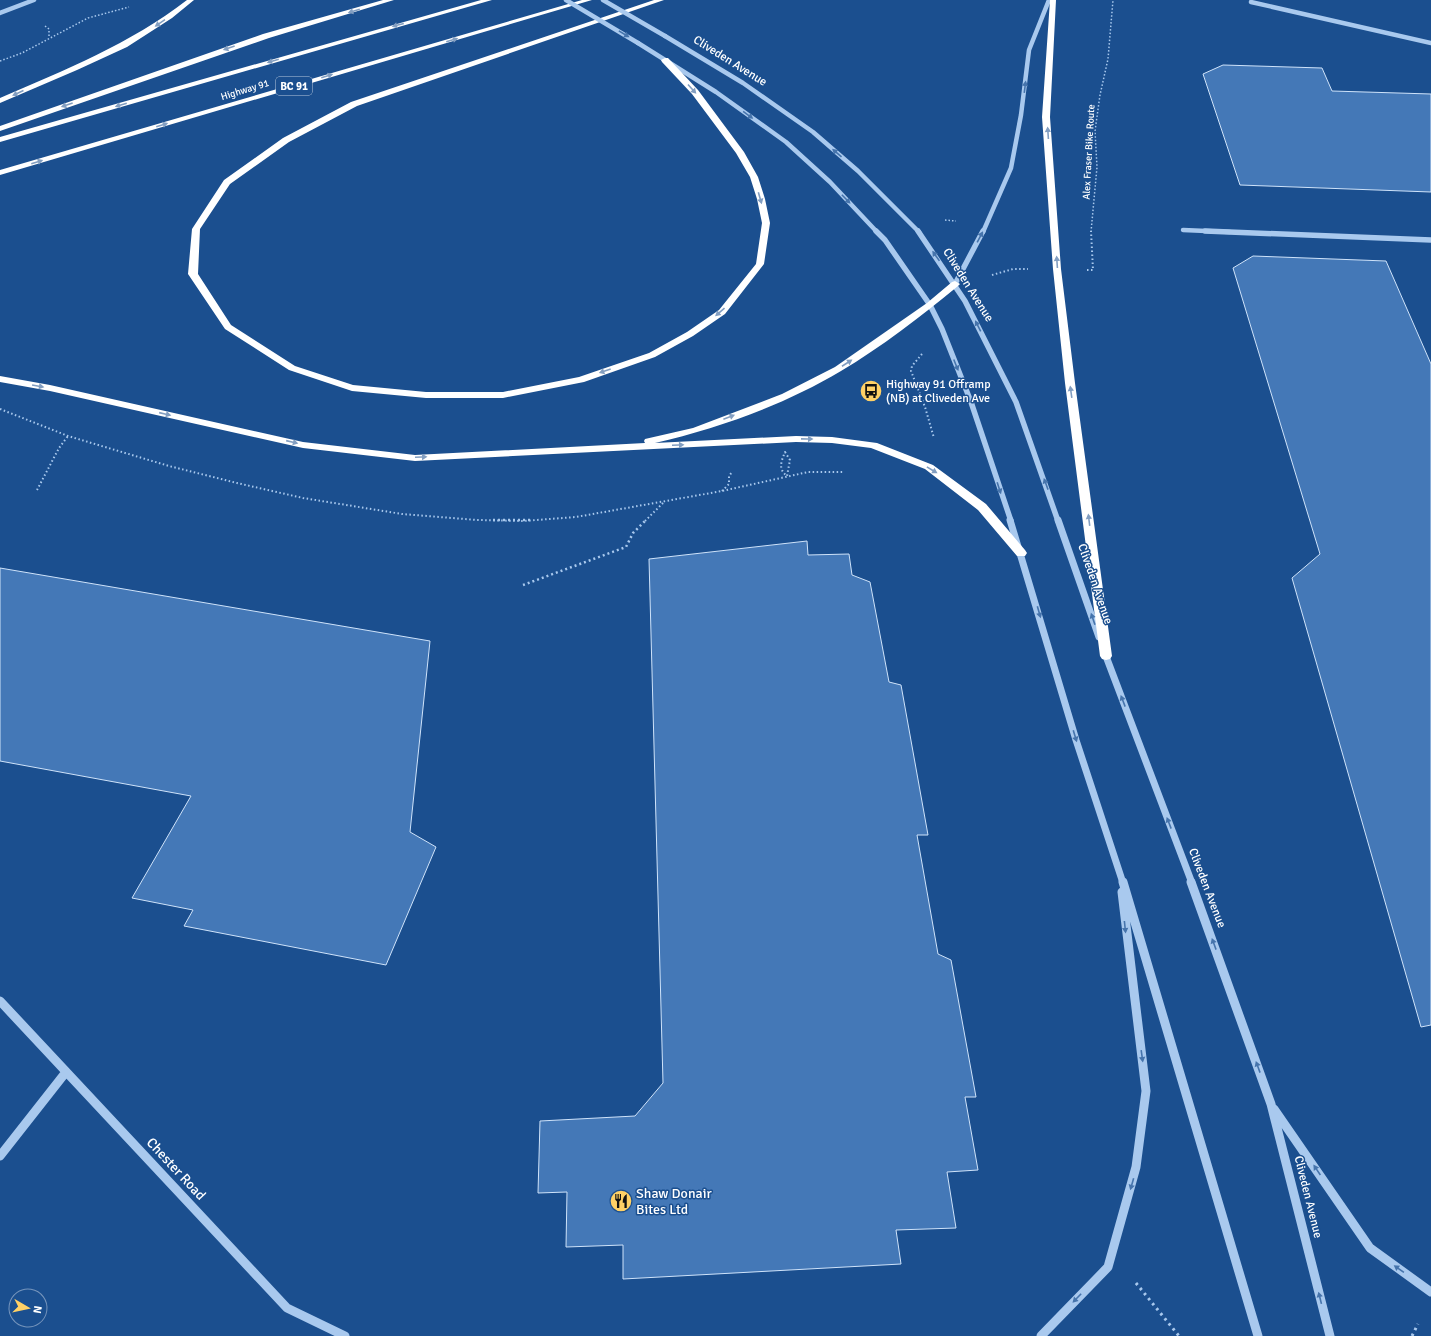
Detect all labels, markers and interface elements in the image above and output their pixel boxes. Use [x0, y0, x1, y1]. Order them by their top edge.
one-way arrow [347, 8, 359, 14]
one-way arrow [155, 19, 165, 27]
one-way arrow [392, 22, 404, 28]
one-way arrow [618, 31, 630, 38]
street label: Cliveden Avenue [690, 32, 770, 90]
one-way arrow [446, 37, 458, 43]
one-way arrow [223, 46, 235, 52]
one-way arrow [267, 58, 279, 64]
one-way arrow [321, 73, 333, 79]
street label: Highway 91 [219, 77, 271, 103]
road number: BC 91 [276, 77, 312, 95]
one-way arrow [1022, 81, 1028, 93]
one-way arrow [687, 84, 696, 94]
one-way arrow [12, 90, 24, 96]
one-way arrow [115, 102, 127, 108]
one-way arrow [61, 103, 73, 109]
street label: Alex Fraser Bike Route [1081, 104, 1097, 200]
one-way arrow [742, 111, 753, 119]
one-way arrow [156, 122, 168, 128]
one-way arrow [1044, 127, 1051, 139]
one-way arrow [831, 148, 842, 157]
one-way arrow [32, 159, 44, 165]
one-way arrow [757, 192, 763, 204]
one-way arrow [841, 194, 851, 204]
one-way arrow [977, 231, 983, 243]
street label: Cliveden Avenue [939, 245, 997, 325]
one-way arrow [932, 251, 940, 262]
one-way arrow [1053, 256, 1060, 268]
one-way arrow [715, 308, 725, 317]
one-way arrow [975, 320, 982, 331]
one-way arrow [841, 359, 853, 366]
one-way arrow [954, 360, 960, 372]
one-way arrow [599, 369, 611, 375]
place label: Highway 91 Offramp (NB) at Cliveden Ave [886, 377, 991, 406]
bus stop icon: Highway 91 Offramp (NB) at Cliveden Ave [858, 378, 884, 404]
one-way arrow [32, 383, 45, 389]
one-way arrow [1068, 385, 1074, 398]
one-way arrow [159, 412, 172, 418]
one-way arrow [724, 414, 736, 420]
one-way arrow [801, 436, 813, 443]
one-way arrow [286, 440, 298, 446]
one-way arrow [672, 442, 685, 448]
one-way arrow [415, 454, 427, 461]
one-way arrow [926, 466, 938, 473]
one-way arrow [1043, 477, 1049, 489]
one-way arrow [997, 482, 1003, 494]
one-way arrow [1085, 514, 1092, 526]
street label: Cliveden Avenue [1074, 542, 1116, 626]
one-way arrow [1036, 606, 1042, 618]
one-way arrow [1090, 613, 1096, 625]
one-way arrow [1120, 695, 1126, 707]
one-way arrow [1072, 731, 1078, 743]
one-way arrow [1165, 816, 1171, 828]
street label: Cliveden Avenue [1185, 846, 1229, 930]
one-way arrow [1122, 921, 1129, 933]
one-way arrow [1211, 938, 1217, 950]
one-way arrow [1139, 1050, 1145, 1062]
one-way arrow [1254, 1060, 1260, 1072]
street label: Chester Road [143, 1134, 209, 1204]
street label: Cliveden Avenue [1291, 1154, 1325, 1240]
one-way arrow [1313, 1165, 1321, 1176]
one-way arrow [1128, 1178, 1134, 1190]
place label: Shaw Donair Bites Ltd [636, 1185, 712, 1218]
restaurant icon: Shaw Donair Bites Ltd [608, 1188, 634, 1214]
one-way arrow [1394, 1265, 1405, 1273]
north arrow [8, 1288, 48, 1328]
one-way arrow [1317, 1292, 1323, 1304]
one-way arrow [1072, 1293, 1082, 1303]
text: N [30, 1305, 44, 1314]

